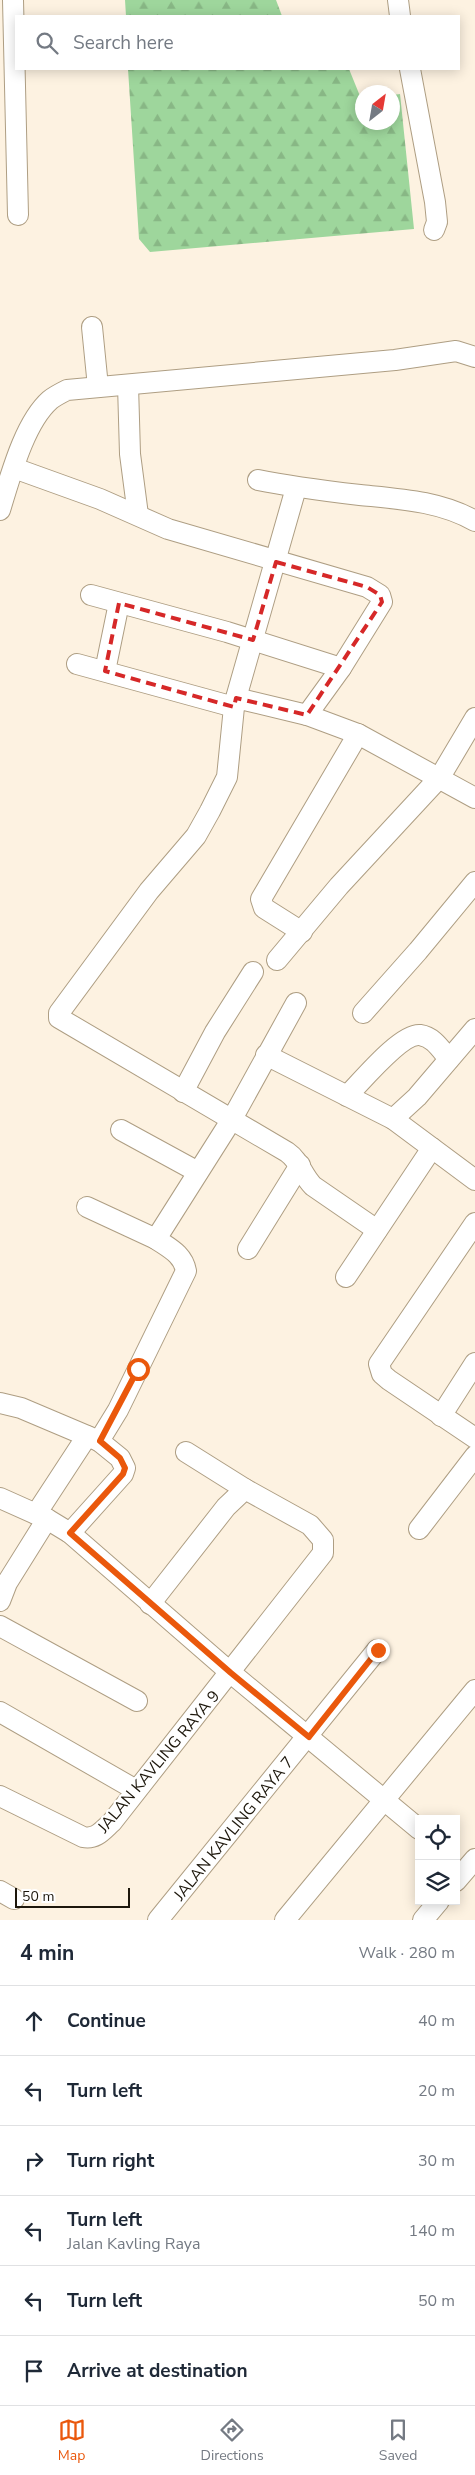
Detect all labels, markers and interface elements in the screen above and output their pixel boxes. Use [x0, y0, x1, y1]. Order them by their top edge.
search box [15, 15, 460, 70]
icon: search [33, 29, 61, 57]
text: Search here [73, 30, 174, 56]
north arrow [355, 85, 400, 130]
route start [127, 1358, 150, 1381]
route end [367, 1639, 390, 1662]
street label: JALAN KAVLING RAYA 9 [92, 1686, 225, 1838]
street label: JALAN KAVLING RAYA 7 [168, 1752, 299, 1906]
map controls [415, 1815, 460, 1905]
button: locate [415, 1815, 460, 1860]
button: layers [415, 1860, 460, 1905]
scale bar [15, 1885, 130, 1908]
text: 50 m [22, 1887, 54, 1906]
text: 4 min [20, 1939, 74, 1967]
text: Walk · 280 m [359, 1942, 455, 1964]
icon: ahead [20, 2007, 48, 2035]
text: Continue [67, 2008, 146, 2034]
text: 40 m [418, 2010, 455, 2032]
icon: left [20, 2077, 48, 2105]
text: Turn left [67, 2078, 142, 2104]
text: 20 m [418, 2080, 455, 2102]
icon: right [20, 2147, 48, 2175]
text: Turn right [67, 2148, 154, 2174]
text: 30 m [418, 2150, 455, 2172]
text: Turn left [67, 2207, 142, 2233]
icon: left [20, 2217, 48, 2245]
text: 140 m [408, 2220, 455, 2242]
text: Jalan Kavling Raya [67, 2233, 200, 2255]
icon: left [20, 2287, 48, 2315]
text: Turn left [67, 2288, 142, 2314]
text: 50 m [418, 2290, 455, 2312]
icon: arrive [20, 2357, 48, 2385]
text: Arrive at destination [67, 2358, 248, 2384]
tab: Map [58, 2416, 86, 2465]
tab: Directions [201, 2416, 264, 2465]
tab: Saved [379, 2416, 417, 2465]

